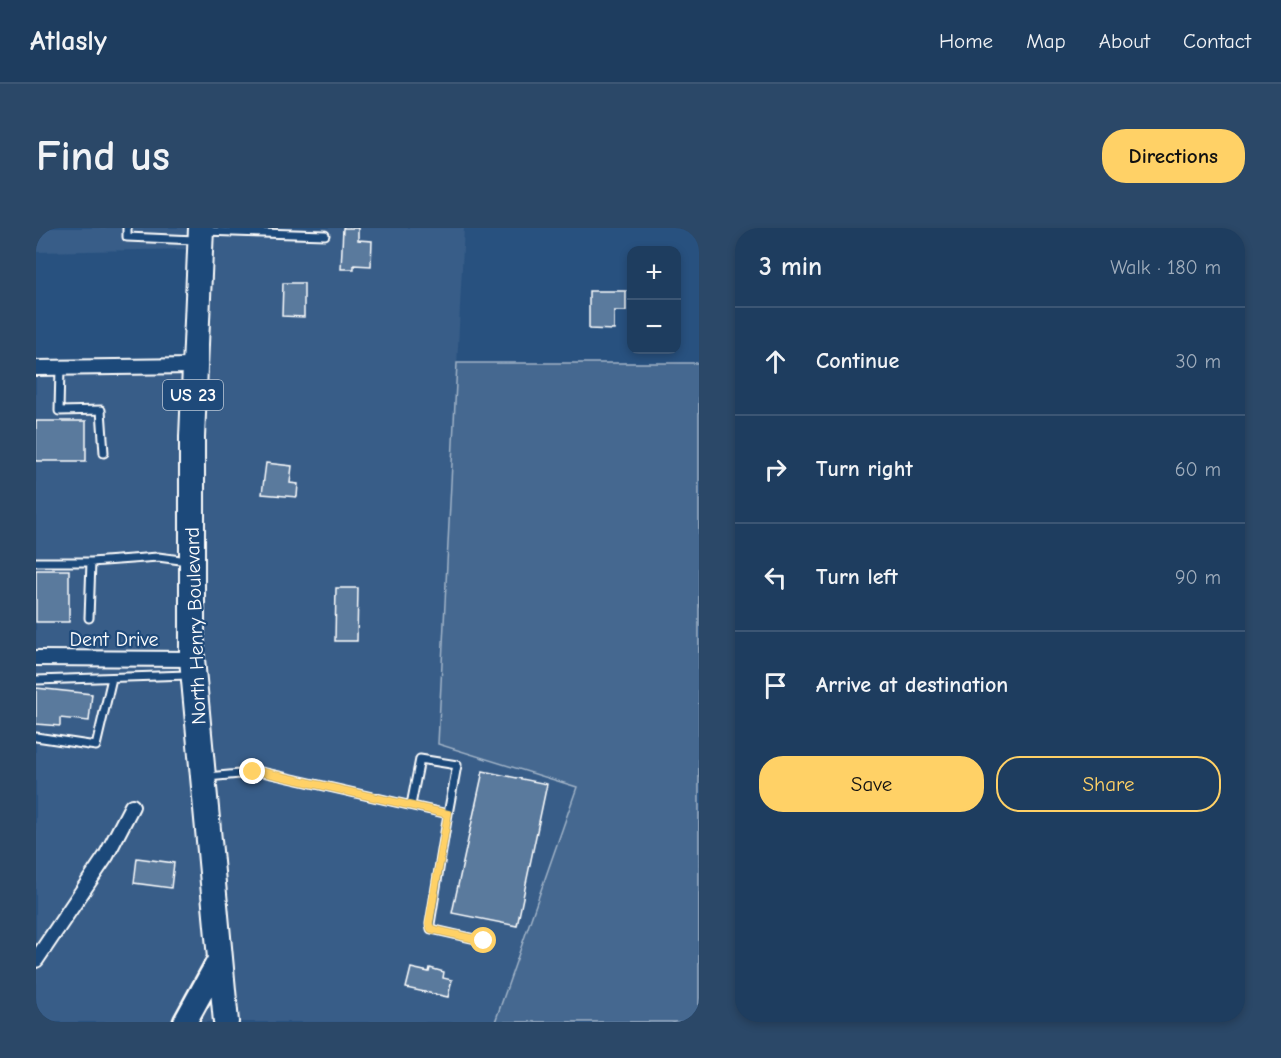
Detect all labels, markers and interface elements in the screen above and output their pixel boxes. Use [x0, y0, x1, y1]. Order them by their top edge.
text: Atlasly [30, 25, 107, 57]
text: Home [939, 29, 993, 53]
text: Map [1026, 29, 1066, 53]
text: About [1099, 29, 1150, 53]
text: Contact [1183, 29, 1251, 53]
button: Directions [1102, 129, 1245, 183]
text: Find us [36, 132, 170, 181]
map controls [627, 246, 681, 354]
button: + [627, 246, 681, 300]
text: 3 min [759, 252, 822, 282]
text: Walk · 180 m [1110, 256, 1221, 279]
button: − [627, 300, 681, 354]
icon: ahead [759, 345, 792, 378]
text: Continue [816, 348, 899, 374]
text: 30 m [1175, 350, 1221, 373]
road number: US 23 [163, 380, 223, 410]
icon: right [759, 453, 792, 486]
text: Turn right [816, 456, 913, 482]
text: 60 m [1175, 458, 1221, 481]
street label: North Henry Boulevard [181, 527, 210, 725]
icon: left [759, 561, 792, 594]
text: Turn left [816, 564, 898, 590]
text: 90 m [1175, 566, 1221, 589]
street label: Dent Drive [69, 628, 159, 651]
icon: arrive [759, 669, 792, 702]
text: Arrive at destination [816, 672, 1008, 698]
button: Save [759, 756, 984, 812]
button: Share [996, 756, 1221, 812]
route end [239, 758, 265, 784]
route start [470, 927, 496, 953]

